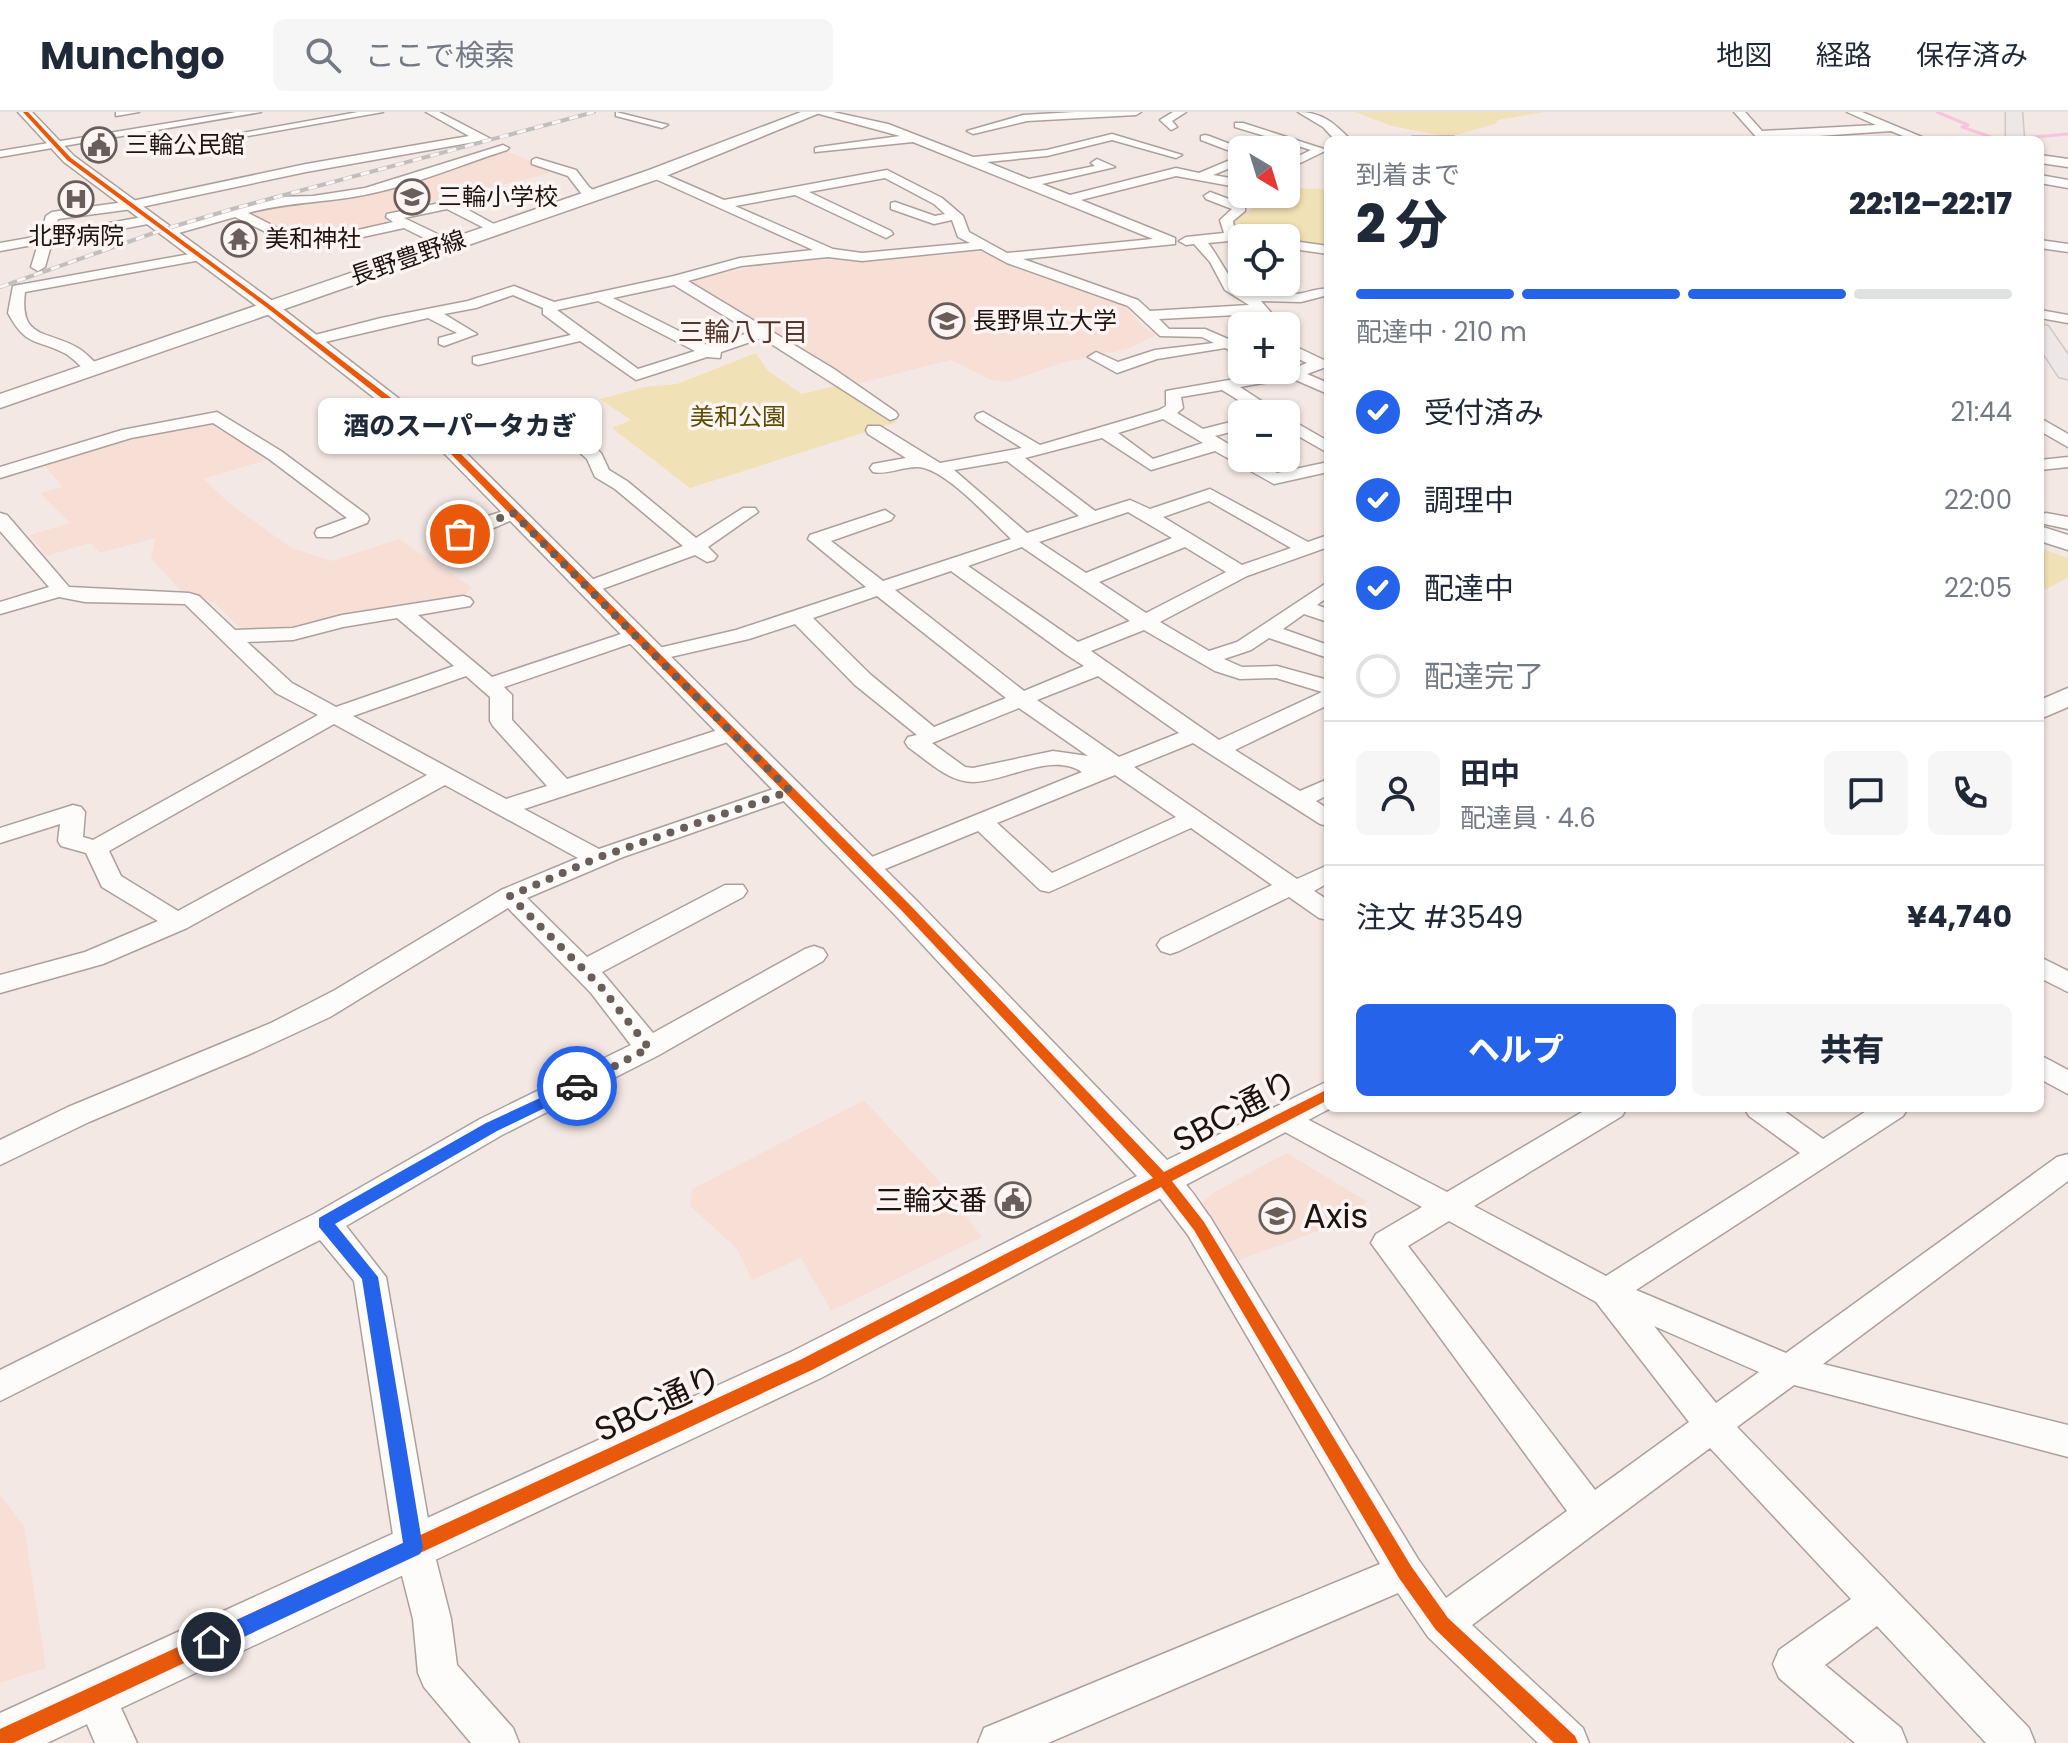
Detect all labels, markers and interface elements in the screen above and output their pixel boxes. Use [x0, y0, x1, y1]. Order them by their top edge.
search box [273, 19, 833, 91]
text: Munchgo [40, 29, 225, 82]
icon: search [301, 33, 345, 77]
text: ここで検索 [365, 34, 515, 77]
text: 地図 [1716, 36, 1772, 75]
text: 経路 [1816, 36, 1872, 75]
text: 保存済み [1916, 36, 2028, 75]
public building icon: 三輪公民館 [80, 126, 118, 164]
place label: 三輪公民館 [125, 128, 245, 161]
north arrow [1228, 136, 1300, 208]
map controls [1228, 136, 1300, 472]
text: 到着まで [1356, 157, 1460, 193]
school or university icon: 三輪小学校 [393, 178, 431, 216]
hospital icon: 北野病院 [57, 180, 95, 218]
place label: 三輪小学校 [438, 180, 558, 213]
text: 22:12–22:17 [1849, 182, 2012, 225]
text: 2 分 [1356, 188, 1448, 261]
place label: 北野病院 [28, 219, 124, 252]
temple icon: 美和神社 [220, 220, 258, 258]
place label: 美和神社 [265, 222, 361, 255]
street label: 長野豊野線 [346, 222, 470, 293]
button: locate [1228, 224, 1300, 296]
school or university icon: 長野県立大学 [928, 302, 966, 340]
place label: 長野県立大学 [973, 304, 1117, 337]
button: + [1228, 312, 1300, 384]
district label: 三輪八丁目 [678, 314, 808, 350]
text: 配達中 · 210 m [1356, 314, 1527, 350]
icon: check [1356, 390, 1400, 434]
text: 受付済み [1424, 391, 1544, 434]
text: 21:44 [1950, 394, 2012, 430]
callout: 酒のスーパータカぎ [318, 398, 602, 454]
park label: 美和公園 [690, 400, 786, 433]
button: − [1228, 400, 1300, 472]
text: 酒のスーパータカぎ [343, 408, 577, 444]
icon: check [1356, 478, 1400, 522]
text: 調理中 [1424, 479, 1514, 522]
text: 22:00 [1944, 482, 2012, 518]
pin [426, 500, 494, 568]
icon: bag [438, 512, 482, 556]
icon: check [1356, 566, 1400, 610]
text: 配達中 [1424, 567, 1514, 610]
text: 22:05 [1944, 570, 2012, 606]
text: 配達完了 [1424, 655, 1544, 698]
button: person [1356, 751, 1440, 835]
button: chat [1824, 751, 1908, 835]
button: phone [1928, 751, 2012, 835]
text: 田中 [1460, 752, 1520, 795]
text: 配達員 · 4.6 [1460, 800, 1596, 836]
text: ¥4,740 [1907, 895, 2012, 938]
text: 注文 #3549 [1356, 896, 1524, 939]
button: ヘルプ [1356, 1004, 1676, 1096]
button: 共有 [1692, 1004, 2012, 1096]
courier [537, 1046, 617, 1126]
street label: SBC通り [1164, 1058, 1306, 1164]
icon: car [555, 1064, 599, 1108]
place label: 三輪交番 [875, 1181, 987, 1220]
public building icon: 三輪交番 [994, 1181, 1032, 1219]
place label: Axis [1303, 1192, 1368, 1240]
school or university icon: Axis [1258, 1197, 1296, 1235]
street label: SBC通り [587, 1353, 729, 1453]
pin [177, 1608, 245, 1676]
icon: home [189, 1620, 233, 1664]

